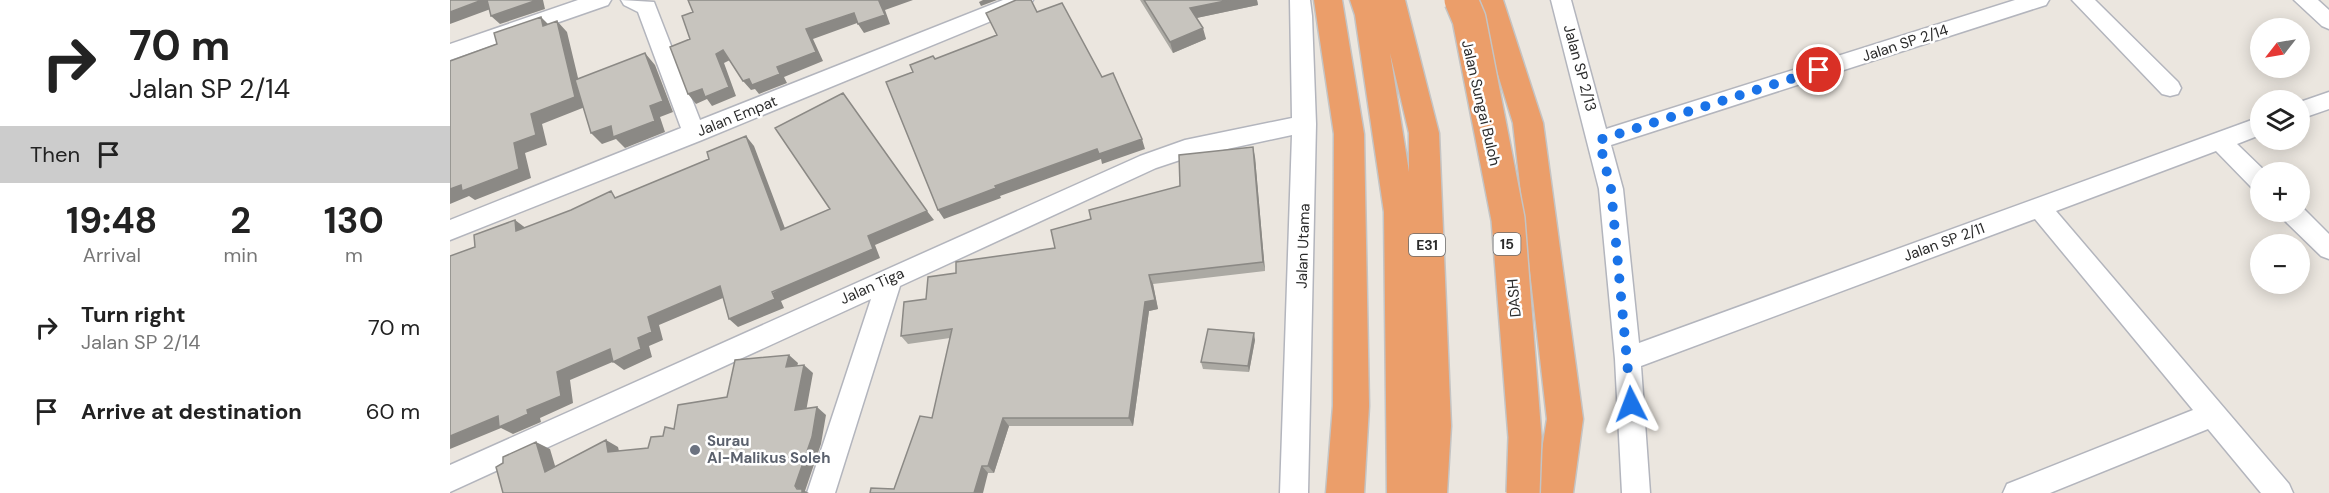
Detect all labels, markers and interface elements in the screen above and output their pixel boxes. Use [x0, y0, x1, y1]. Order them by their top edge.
text: 70 m [129, 18, 230, 73]
north arrow [2250, 18, 2310, 78]
map controls [2250, 18, 2310, 294]
street label: Jalan SP 2/14 [1859, 20, 1951, 66]
street label: Jalan SP 2/13 [1559, 22, 1601, 114]
icon: right [30, 24, 108, 102]
street label: Jalan Sungai Buloh [1457, 38, 1505, 168]
pin [1793, 44, 1844, 95]
icon: arrive [1802, 53, 1835, 86]
text: Jalan SP 2/14 [129, 71, 290, 106]
button: layers [2250, 90, 2310, 150]
street label: Jalan Empat [694, 91, 780, 141]
icon: arrive [92, 138, 125, 171]
text: Then [30, 140, 80, 169]
button: + [2250, 162, 2310, 222]
text: 19:48 [66, 197, 157, 244]
text: 2 [230, 197, 251, 244]
text: 130 [324, 197, 384, 244]
street label: Jalan Utama [1292, 203, 1314, 289]
street label: Jalan SP 2/11 [1901, 218, 1987, 266]
road number: 15 [1494, 233, 1520, 255]
road number: E31 [1409, 234, 1445, 256]
button: − [2250, 234, 2310, 294]
text: Arrival [83, 242, 141, 268]
text: min [224, 242, 258, 268]
text: m [345, 242, 363, 268]
street label: Jalan Tiga [837, 263, 907, 309]
street label: DASH [1502, 278, 1526, 318]
text: Turn right [81, 300, 186, 329]
icon: right [30, 311, 63, 344]
text: 70 m [368, 313, 420, 342]
text: Jalan SP 2/14 [81, 329, 200, 355]
position arrow [1599, 372, 1663, 436]
icon: arrive [30, 395, 63, 428]
text: Arrive at destination [81, 397, 302, 426]
text: 60 m [366, 397, 420, 426]
place label: Surau Al-Malikus Soleh [707, 431, 830, 468]
marker: Surau Al-Malikus Soleh [688, 443, 702, 457]

